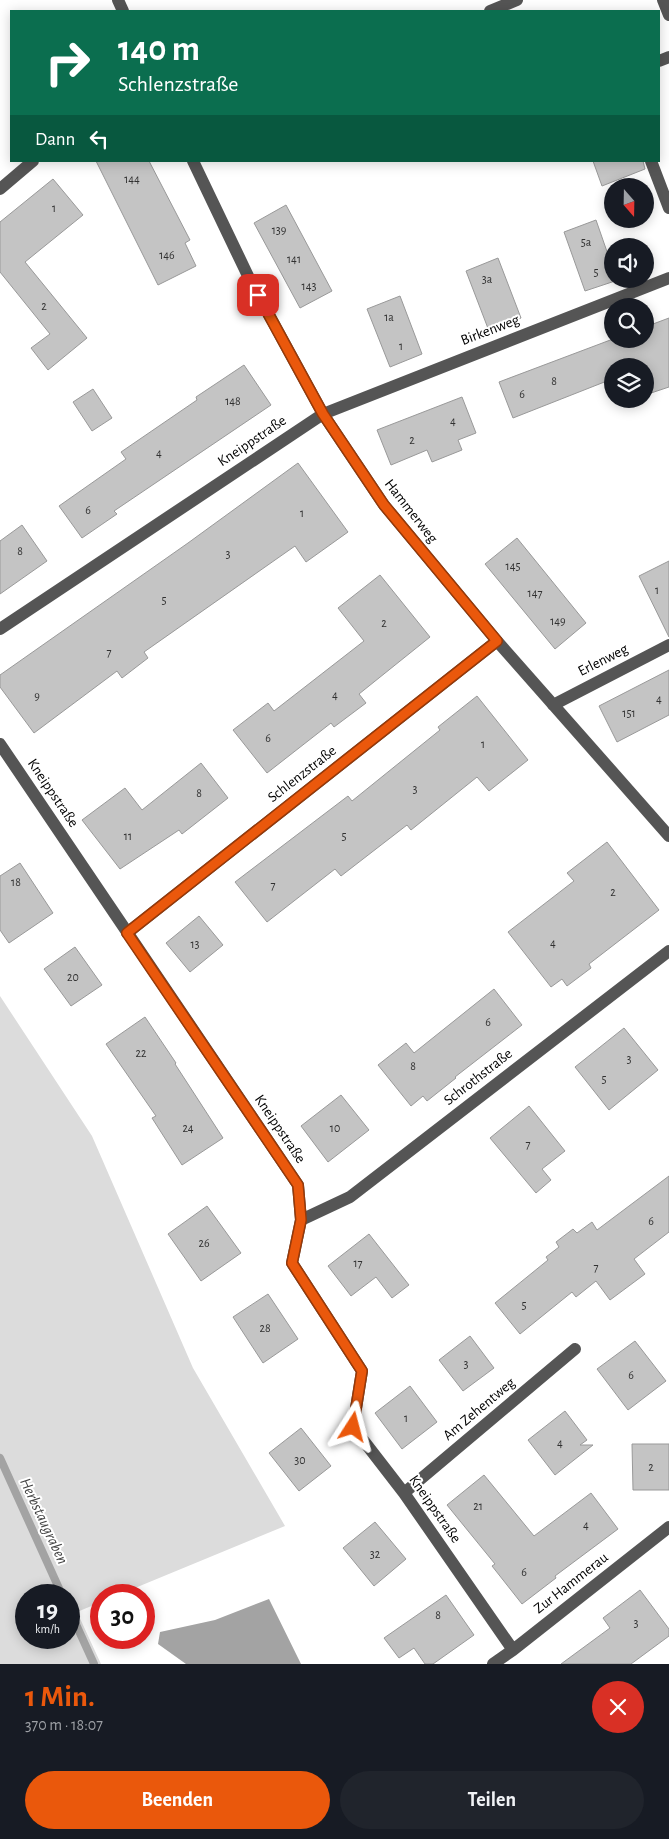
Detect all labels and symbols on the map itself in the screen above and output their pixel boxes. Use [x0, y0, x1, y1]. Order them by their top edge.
house number: 144 [124, 173, 140, 185]
north arrow [604, 178, 654, 228]
house number: 1 [52, 202, 56, 214]
house number: 139 [272, 224, 287, 236]
house number: 5a [581, 236, 592, 248]
house number: 146 [159, 249, 175, 261]
house number: 141 [287, 253, 301, 265]
house number: 5 [593, 266, 599, 278]
house number: 3a [482, 273, 493, 285]
pin [237, 274, 279, 316]
house number: 143 [302, 280, 316, 292]
house number: 2 [41, 300, 47, 312]
house number: 1a [384, 311, 394, 323]
street label: Birkenweg [459, 312, 522, 348]
house number: 1 [399, 340, 403, 352]
house number: 8 [551, 375, 557, 387]
house number: 6 [519, 388, 525, 400]
house number: 148 [225, 395, 241, 407]
street label: Kneippstraße [215, 413, 289, 469]
house number: 4 [450, 415, 456, 427]
house number: 2 [409, 434, 415, 446]
house number: 4 [156, 447, 162, 459]
street label: Hammerweg [382, 476, 441, 546]
house number: 6 [85, 504, 91, 516]
house number: 1 [300, 507, 304, 519]
house number: 8 [17, 545, 23, 557]
house number: 3 [226, 548, 231, 560]
house number: 145 [506, 560, 520, 572]
house number: 1 [655, 584, 659, 596]
house number: 147 [528, 587, 542, 599]
house number: 5 [161, 594, 167, 606]
house number: 149 [550, 615, 566, 627]
house number: 2 [381, 617, 387, 629]
street label: Erlenweg [576, 641, 631, 679]
house number: 7 [106, 646, 112, 658]
house number: 4 [332, 689, 338, 701]
house number: 9 [34, 690, 40, 702]
house number: 4 [656, 693, 662, 705]
house number: 151 [622, 707, 636, 719]
house number: 6 [265, 732, 271, 744]
house number: 1 [481, 738, 485, 750]
street label: Schlenzstraße [265, 743, 339, 805]
street label: Kneippstraße [25, 756, 81, 830]
house number: 3 [413, 783, 418, 795]
house number: 8 [196, 787, 202, 799]
house number: 11 [124, 830, 132, 842]
house number: 5 [341, 830, 347, 842]
house number: 18 [11, 876, 21, 888]
house number: 7 [270, 879, 276, 891]
house number: 2 [610, 886, 616, 898]
house number: 4 [550, 937, 556, 949]
house number: 13 [190, 938, 200, 950]
house number: 20 [67, 971, 79, 983]
house number: 6 [485, 1016, 491, 1028]
street label: Schrothstraße [441, 1046, 515, 1108]
house number: 22 [136, 1047, 147, 1059]
house number: 3 [627, 1053, 632, 1065]
house number: 8 [410, 1060, 416, 1072]
house number: 5 [601, 1073, 607, 1085]
street label: Kneippstraße [252, 1092, 308, 1166]
house number: 24 [182, 1122, 194, 1134]
house number: 10 [330, 1122, 340, 1134]
house number: 7 [525, 1138, 531, 1150]
house number: 6 [648, 1215, 654, 1227]
house number: 26 [198, 1237, 210, 1249]
house number: 17 [353, 1257, 363, 1269]
house number: 7 [593, 1261, 599, 1273]
house number: 5 [521, 1299, 527, 1311]
house number: 28 [259, 1322, 271, 1334]
house number: 3 [464, 1358, 469, 1370]
house number: 6 [628, 1369, 634, 1381]
street label: Am Zehentweg [440, 1374, 518, 1443]
position arrow [326, 1400, 378, 1452]
house number: 1 [404, 1412, 408, 1424]
house number: 4 [557, 1437, 563, 1449]
house number: 30 [294, 1454, 306, 1466]
house number: 2 [648, 1461, 654, 1473]
street label: Kneippstraße [406, 1472, 464, 1546]
water label: Herbstaugraben [17, 1475, 71, 1567]
house number: 21 [473, 1500, 483, 1512]
house number: 4 [583, 1519, 589, 1531]
house number: 32 [370, 1548, 381, 1560]
street label: Zur Hammerau [531, 1549, 611, 1616]
house number: 6 [521, 1566, 527, 1578]
speed limit sign: 30 [90, 1584, 155, 1649]
house number: 8 [435, 1609, 441, 1621]
house number: 3 [634, 1617, 639, 1629]

